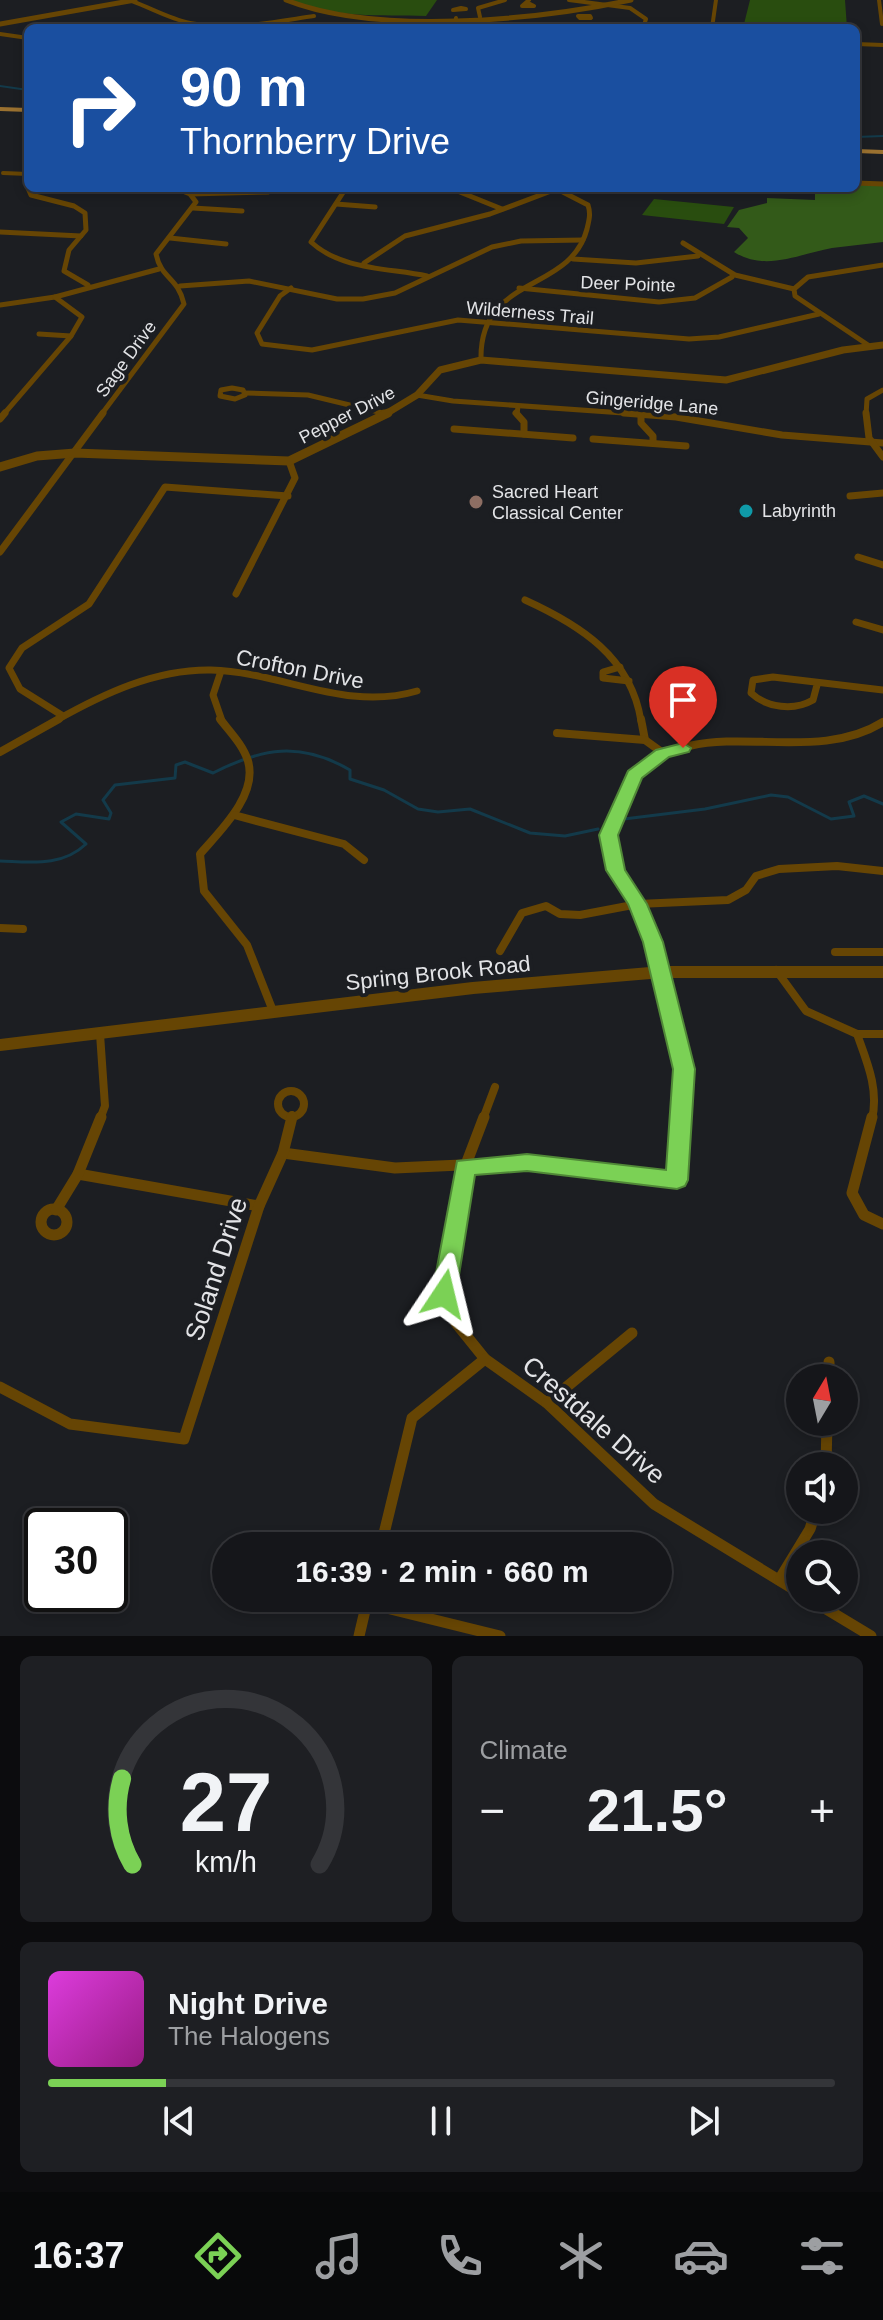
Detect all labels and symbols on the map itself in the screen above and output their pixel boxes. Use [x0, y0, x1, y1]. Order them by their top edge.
street label: Deer Pointe [580, 272, 676, 296]
street label: Wilderness Trail [465, 297, 595, 329]
street label: Sage Drive [92, 317, 160, 401]
street label: Pepper Drive [296, 382, 398, 448]
street label: Gingeridge Lane [585, 387, 719, 419]
place label: Sacred Heart Classical Center [492, 482, 623, 523]
marker: Sacred Heart Classical Center [467, 493, 485, 511]
place label: Labyrinth [762, 501, 836, 521]
marker: Labyrinth [737, 502, 755, 520]
street label: Crofton Drive [234, 644, 366, 694]
pin [649, 666, 717, 748]
street label: Spring Brook Road [344, 951, 532, 995]
street label: Soland Drive [179, 1194, 253, 1344]
position arrow [402, 1252, 486, 1336]
street label: Crestdale Drive [517, 1350, 671, 1490]
north arrow [786, 1364, 858, 1436]
speed limit sign: 30 [24, 1508, 128, 1612]

